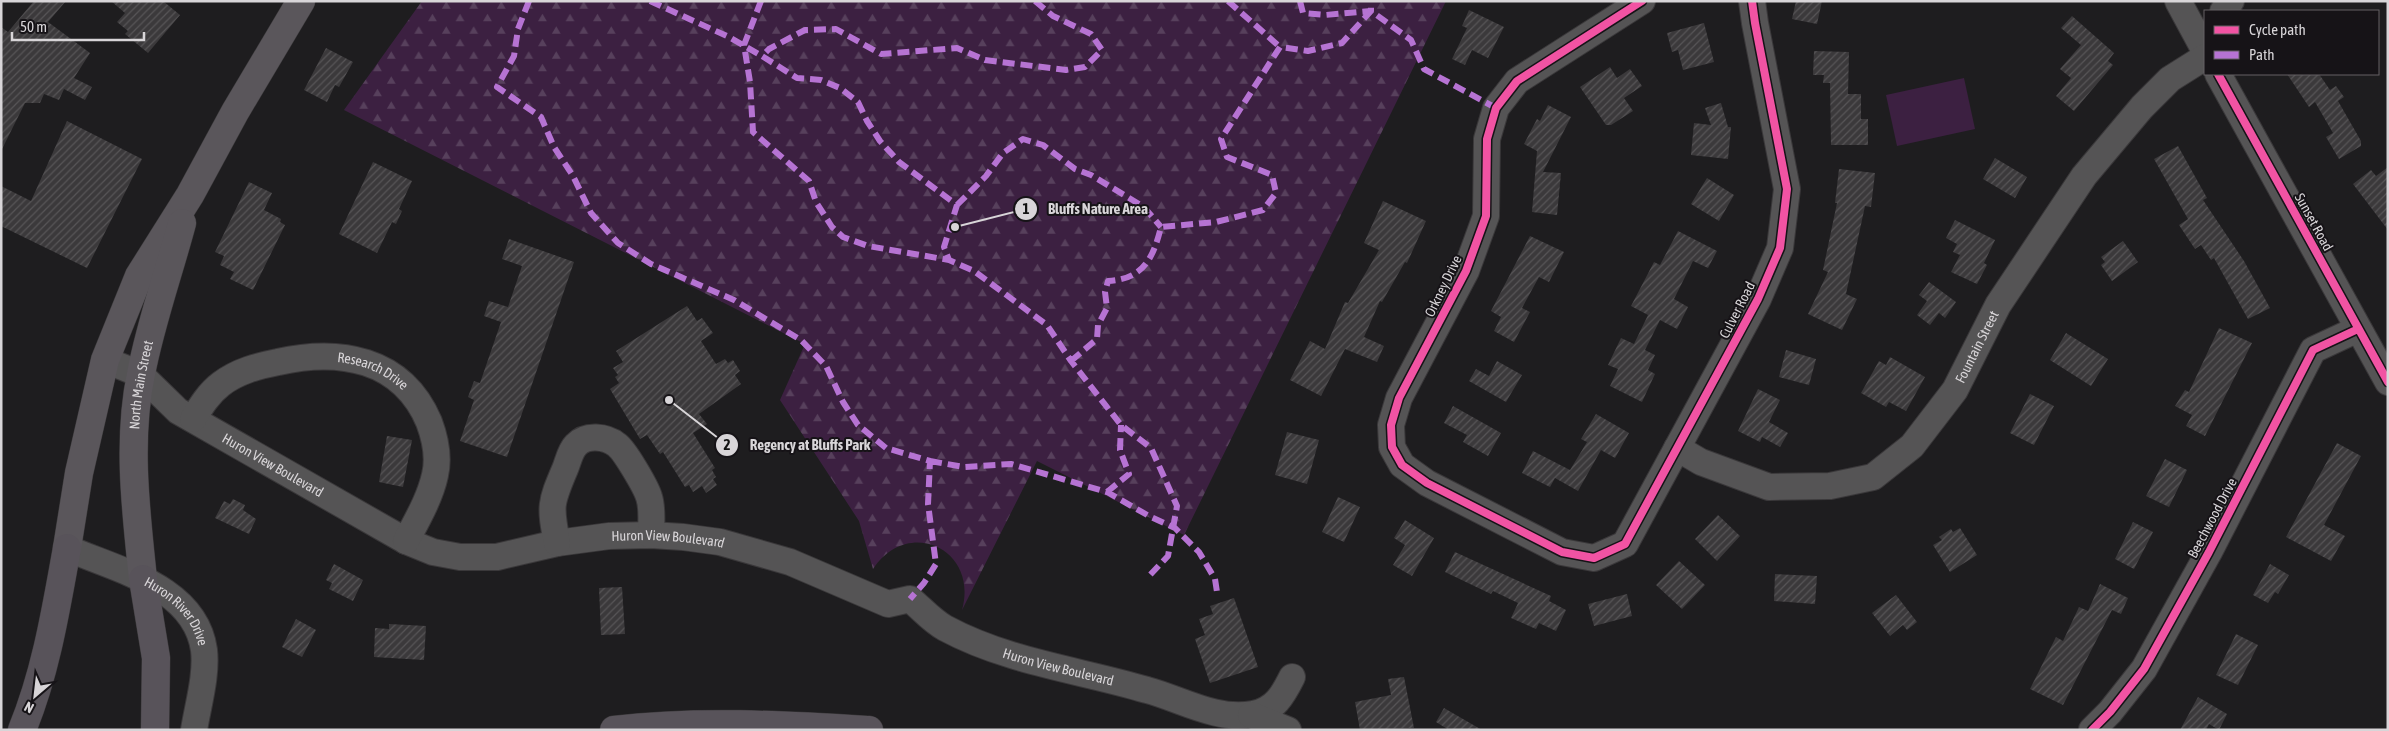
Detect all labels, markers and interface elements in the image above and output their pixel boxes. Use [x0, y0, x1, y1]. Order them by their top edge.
scale bar [12, 10, 145, 42]
legend [2204, 10, 2379, 75]
text: 50 m [20, 18, 47, 35]
text: Cycle path [2249, 21, 2306, 38]
text: Path [2249, 46, 2275, 63]
street label: Sunset Road [2292, 190, 2336, 254]
callout: Bluffs Nature Area [1013, 194, 1158, 224]
text: 1 [1022, 200, 1030, 217]
text: Bluffs Nature Area [1048, 200, 1148, 217]
street label: Orkney Drive [1421, 253, 1465, 319]
street label: Culver Road [1716, 279, 1758, 341]
street label: Fountain Street [1952, 308, 2002, 386]
street label: North Main Street [126, 339, 156, 430]
street label: Research Drive [337, 349, 412, 393]
street label: Huron View Boulevard [220, 430, 326, 500]
callout: Regency at Bluffs Park [715, 430, 880, 460]
text: 2 [723, 436, 731, 453]
text: Regency at Bluffs Park [750, 436, 871, 453]
street label: Beechwood Drive [2184, 475, 2240, 561]
street label: Huron View Boulevard [611, 527, 727, 551]
street label: Huron River Drive [142, 574, 211, 647]
street label: Huron View Boulevard [1001, 645, 1115, 689]
north arrow [10, 671, 60, 721]
text: N [21, 698, 36, 716]

